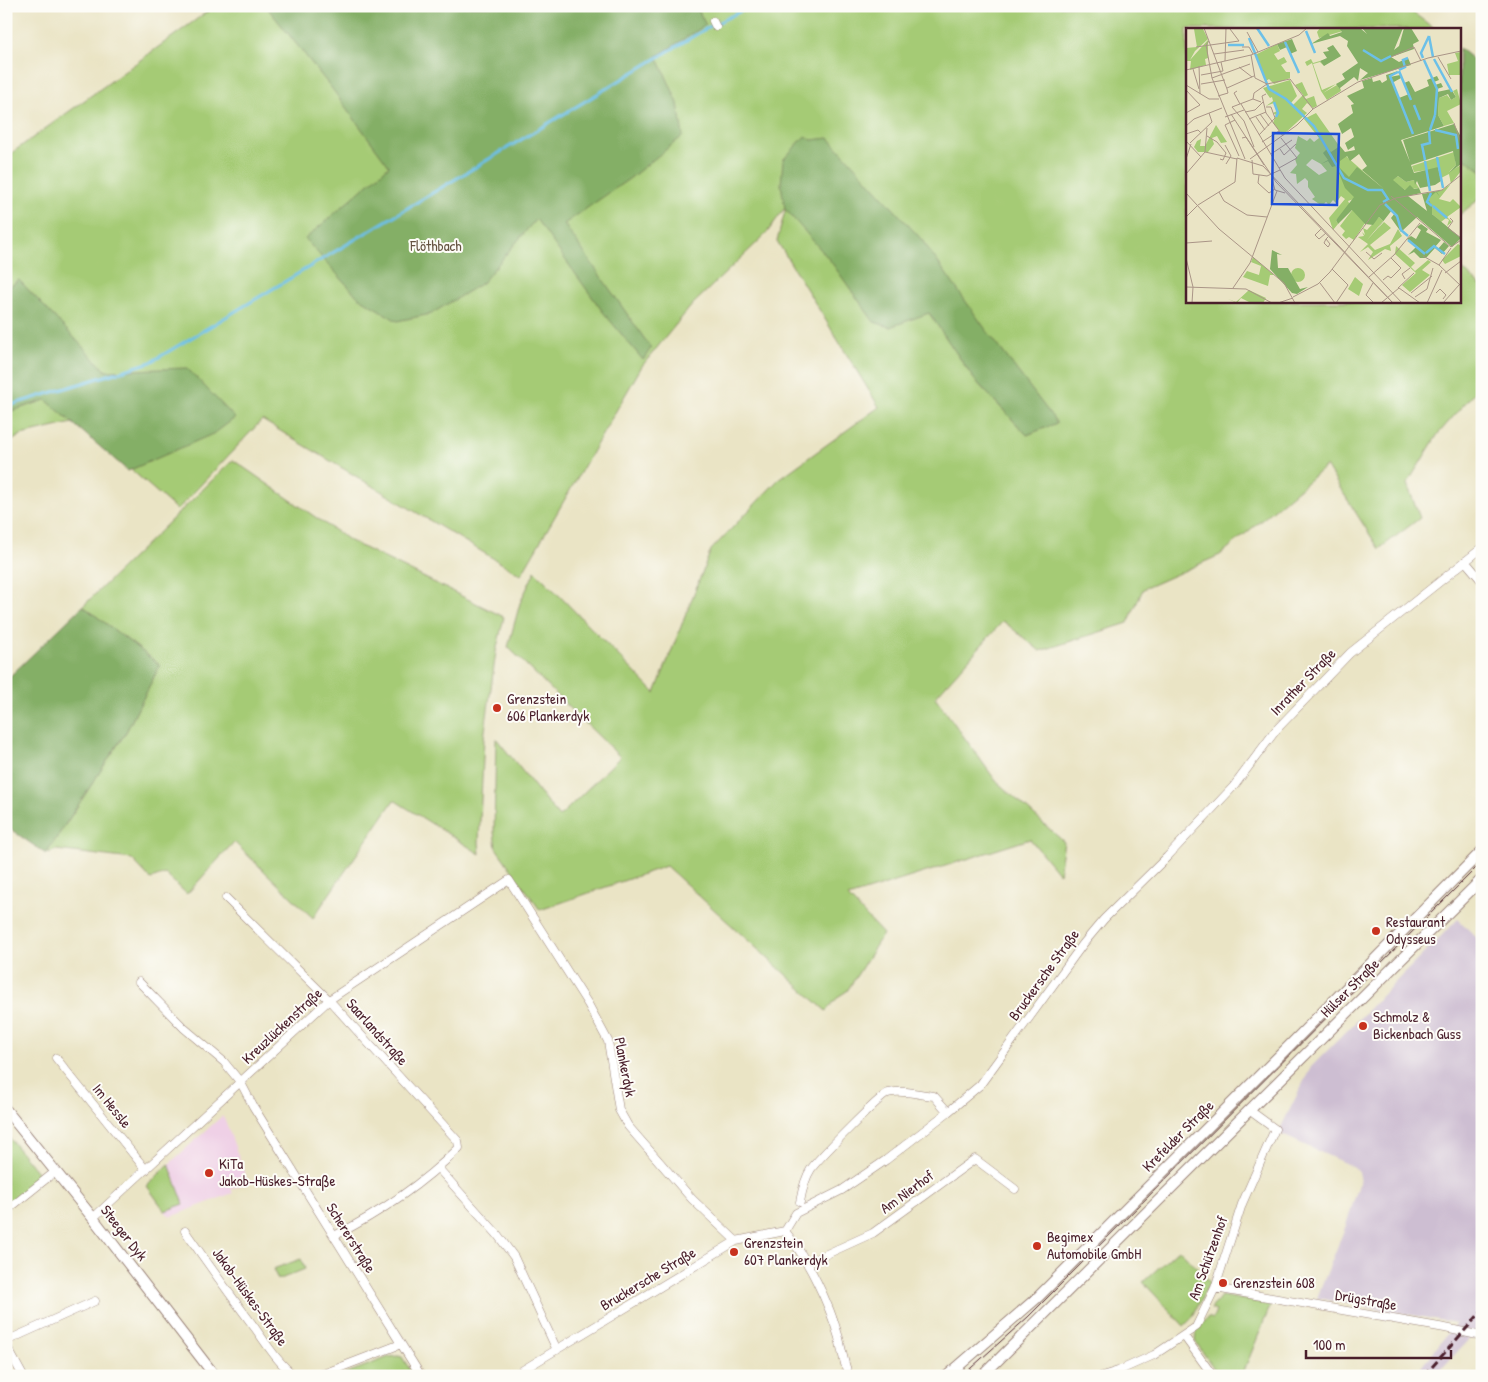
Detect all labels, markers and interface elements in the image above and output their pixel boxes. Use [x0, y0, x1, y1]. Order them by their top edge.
inset map [1186, 28, 1460, 302]
park label: Flöthbach [409, 235, 462, 256]
street label: Inrather Straße [1265, 643, 1340, 720]
place label: Grenzstein 606 Plankerdyk [507, 688, 589, 726]
marker: Grenzstein 606 Plankerdyk [491, 702, 503, 714]
place label: Restaurant Odysseus [1386, 911, 1446, 949]
street label: Bruckersche Straße [1003, 925, 1084, 1025]
marker: Restaurant Odysseus [1370, 925, 1382, 937]
street label: Hülser Straße [1315, 953, 1384, 1022]
street label: Kreuzlückenstraße [237, 983, 327, 1069]
street label: Saarlandstraße [342, 994, 413, 1070]
place label: Schmolz & Bickenbach Guss [1373, 1006, 1461, 1044]
marker: Schmolz & Bickenbach Guss [1357, 1020, 1369, 1032]
street label: Plankerdyk [609, 1035, 642, 1098]
street label: Im Hessle [88, 1079, 137, 1132]
street label: Krefelder Straße [1137, 1095, 1218, 1176]
place label: KiTa Jakob-Hüskes-Straße [219, 1153, 335, 1191]
street label: Am Nierhof [876, 1165, 938, 1218]
marker: KiTa Jakob-Hüskes-Straße [203, 1167, 215, 1179]
street label: Schererstraße [322, 1199, 381, 1277]
street label: Steeger Dyk [96, 1200, 153, 1265]
street label: Am Schützenhof [1183, 1212, 1233, 1303]
place label: Begimex Automobile GmbH [1047, 1226, 1141, 1264]
place label: Grenzstein 607 Plankerdyk [744, 1232, 828, 1270]
marker: Begimex Automobile GmbH [1031, 1240, 1043, 1252]
street label: Bruckersche Straße [596, 1242, 700, 1315]
street label: Jakob-Hüskes-Straße [208, 1243, 293, 1350]
marker: Grenzstein 607 Plankerdyk [728, 1246, 740, 1258]
place label: Grenzstein 608 [1233, 1272, 1315, 1293]
marker: Grenzstein 608 [1217, 1277, 1229, 1289]
street label: Drügstraße [1334, 1284, 1398, 1315]
scale bar [1306, 1327, 1450, 1359]
text: 100 m [1313, 1334, 1346, 1355]

